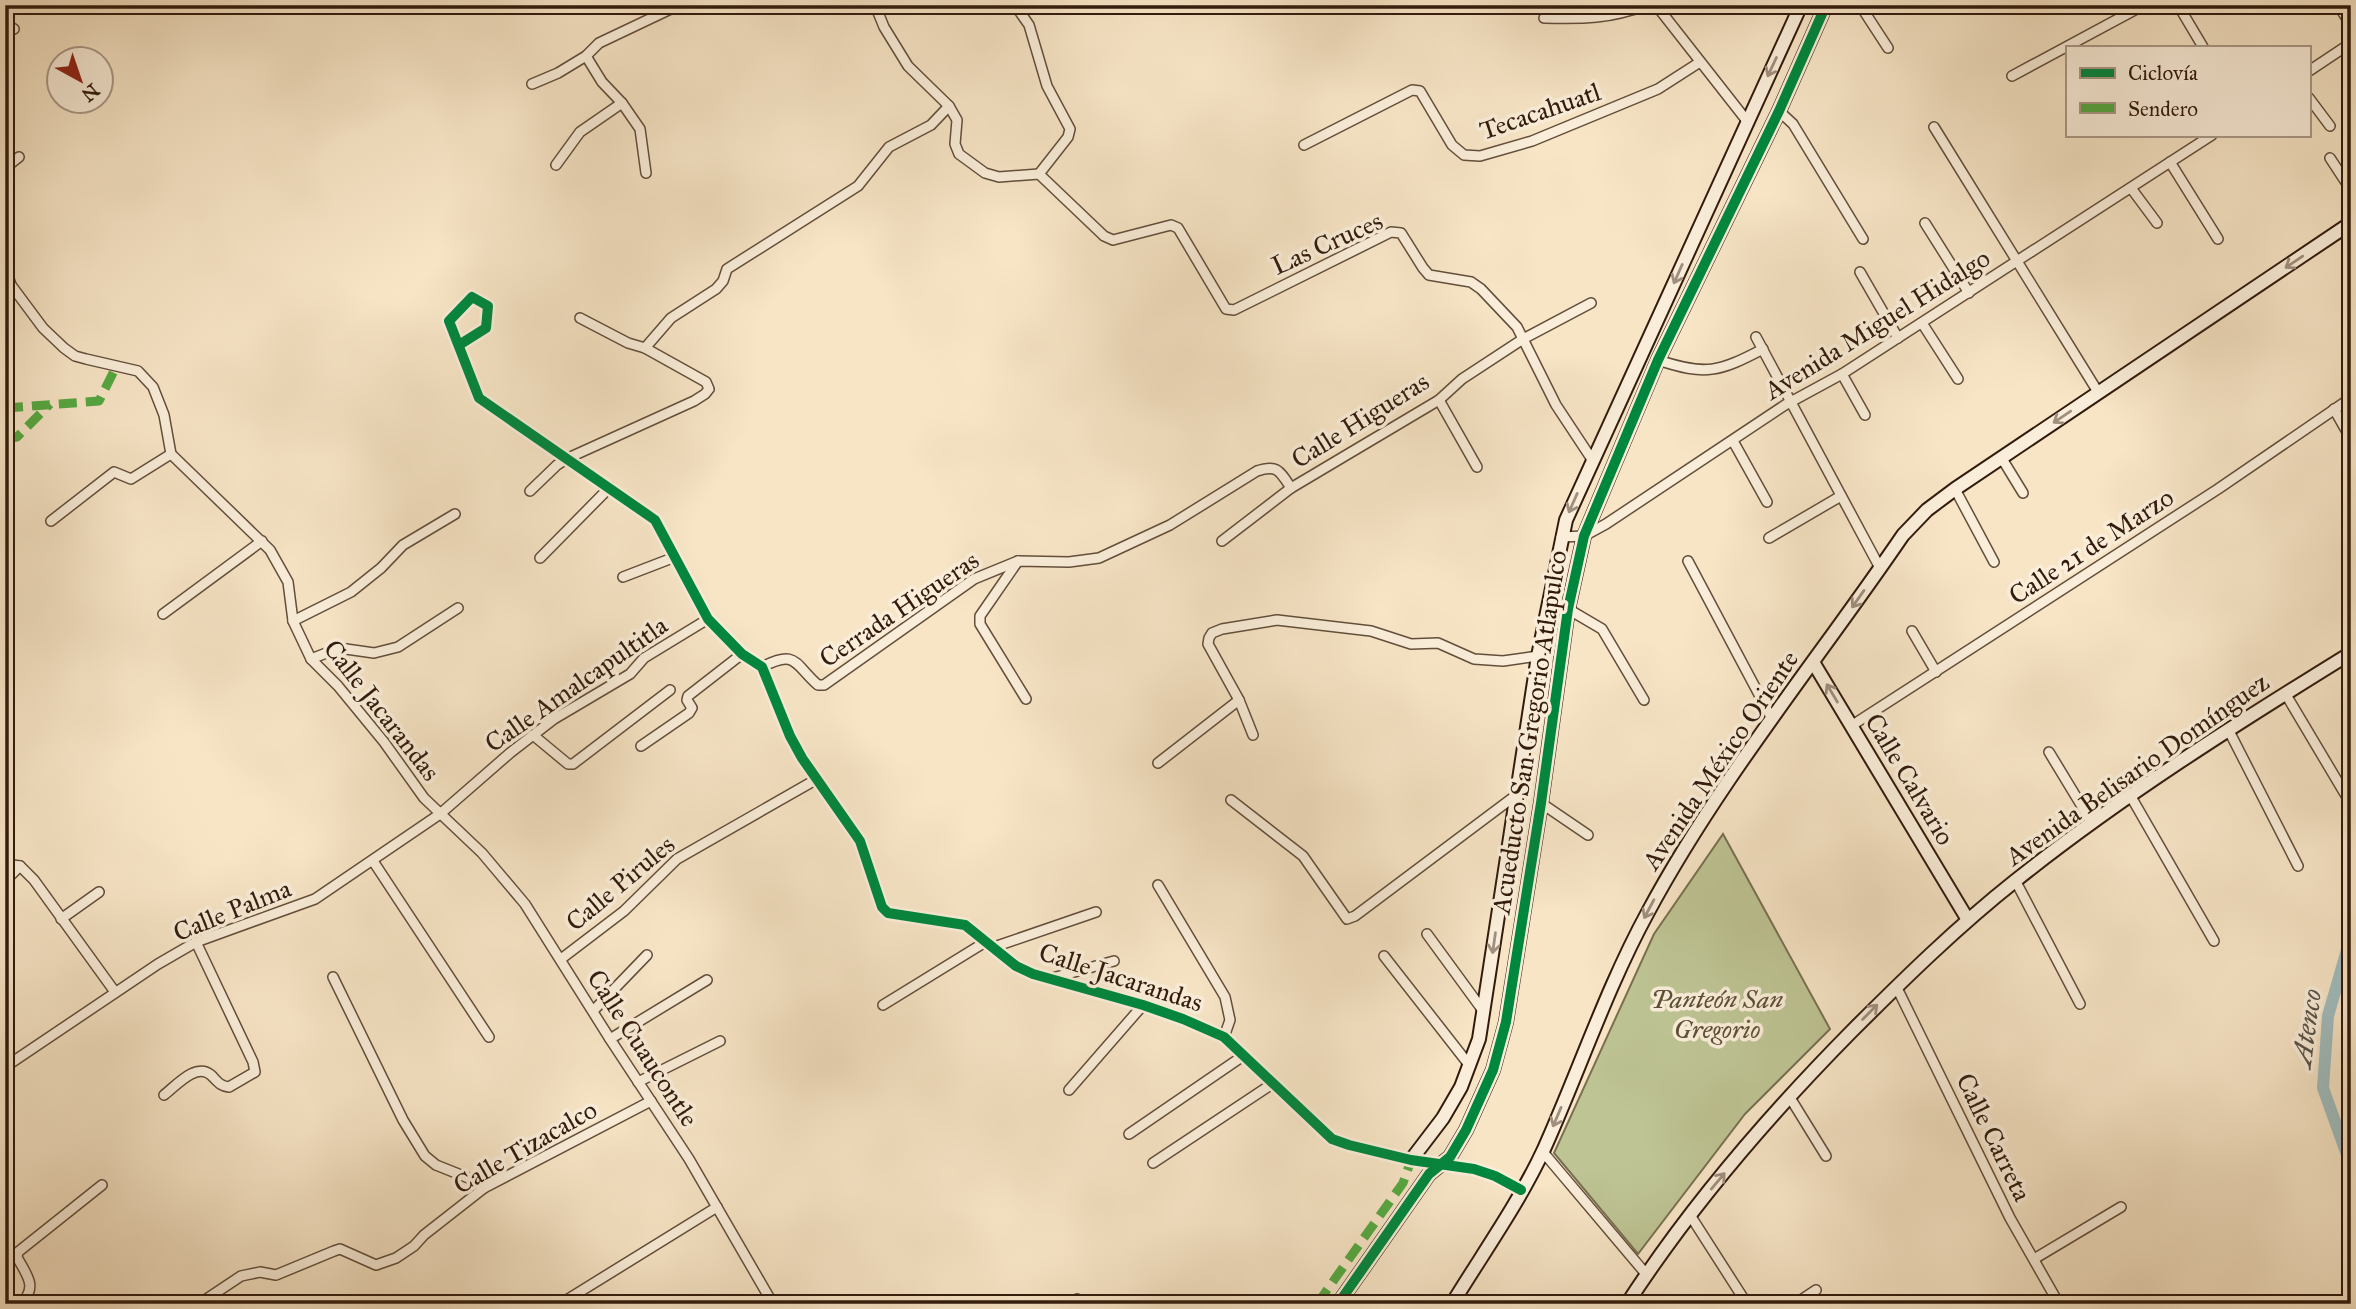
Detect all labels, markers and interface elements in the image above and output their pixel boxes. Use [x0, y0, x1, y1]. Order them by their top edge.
north arrow [46, 46, 116, 116]
legend [2066, 46, 2310, 136]
one-way arrow [1765, 56, 1778, 77]
text: Ciclovía [2128, 60, 2198, 86]
street label: Tecacahuatl [1475, 75, 1605, 147]
text: N [77, 79, 104, 107]
text: Sendero [2128, 96, 2198, 122]
street label: Las Cruces [1267, 204, 1387, 282]
street label: Avenida Miguel Hidalgo [1757, 242, 1996, 407]
one-way arrow [2285, 255, 2305, 269]
one-way arrow [1671, 263, 1684, 284]
street label: Calle Higueras [1285, 365, 1435, 475]
one-way arrow [2052, 410, 2072, 424]
street label: Calle 21 de Marzo [2003, 481, 2179, 611]
one-way arrow [1566, 492, 1579, 514]
street label: Cerrada Higueras [813, 544, 985, 674]
street label: Acueducto San Gregorio Atlapulco [1484, 548, 1574, 917]
one-way arrow [1851, 589, 1865, 608]
street label: Calle Amalcapultitla [479, 609, 673, 759]
street label: Calle Jacarandas [317, 633, 447, 787]
street label: Avenida México Oriente [1634, 644, 1805, 876]
street label: Avenida Belisario Domínguez [1998, 666, 2275, 873]
one-way arrow [1824, 684, 1838, 704]
street label: Calle Calvario [1858, 707, 1962, 851]
street label: Calle Pirules [559, 828, 681, 938]
street label: Calle Palma [168, 872, 296, 948]
one-way arrow [1642, 899, 1656, 919]
one-way arrow [1487, 932, 1500, 954]
street label: Calle Jacarandas [1035, 935, 1207, 1019]
street label: Calle Cuaucontle [580, 964, 706, 1133]
park label: Panteón San Gregorio [1651, 983, 1783, 1045]
water label: Atenco [2283, 986, 2329, 1072]
one-way arrow [1862, 1004, 1879, 1021]
street label: Calle Carreta [1949, 1068, 2039, 1206]
street label: Calle Tizacalco [448, 1093, 602, 1201]
one-way arrow [1550, 1106, 1563, 1128]
one-way arrow [1710, 1172, 1726, 1190]

